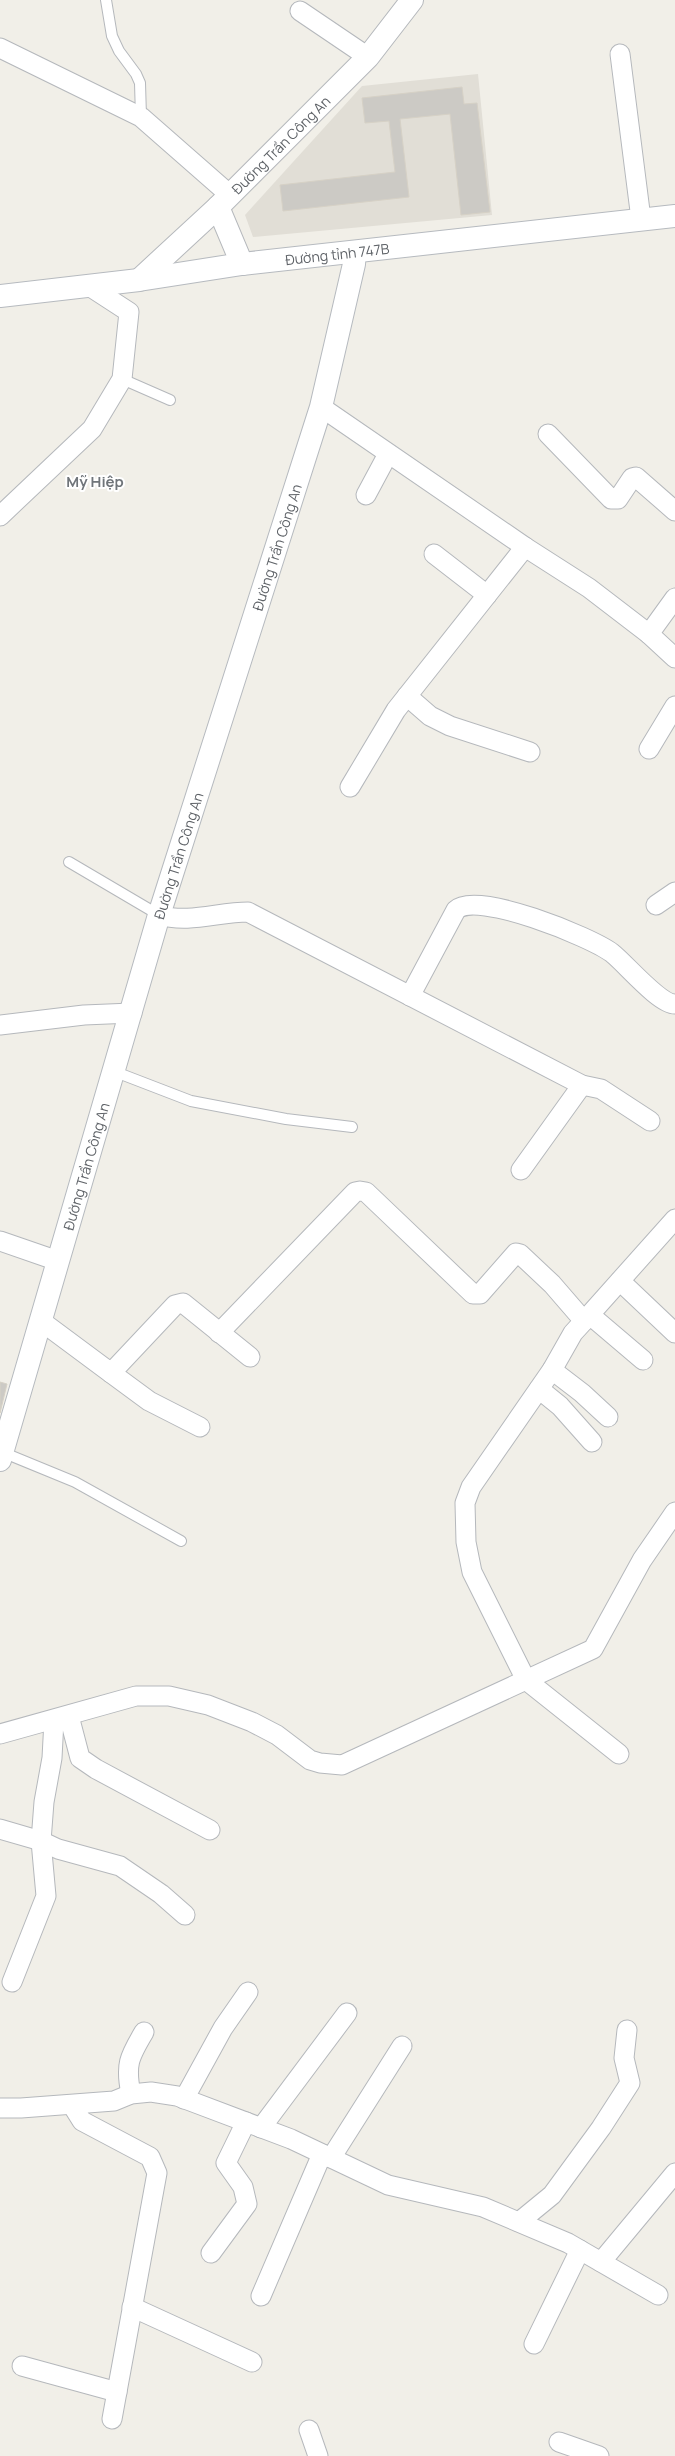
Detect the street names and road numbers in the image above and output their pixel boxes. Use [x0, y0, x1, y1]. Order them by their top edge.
street label: Đường Trần Công An [227, 91, 334, 198]
street label: Đường tỉnh 747B [284, 238, 391, 269]
street label: Đường Trần Công An [247, 481, 305, 613]
street label: Đường Trần Công An [149, 790, 207, 921]
street label: Đường Trần Công An [58, 1100, 113, 1232]

